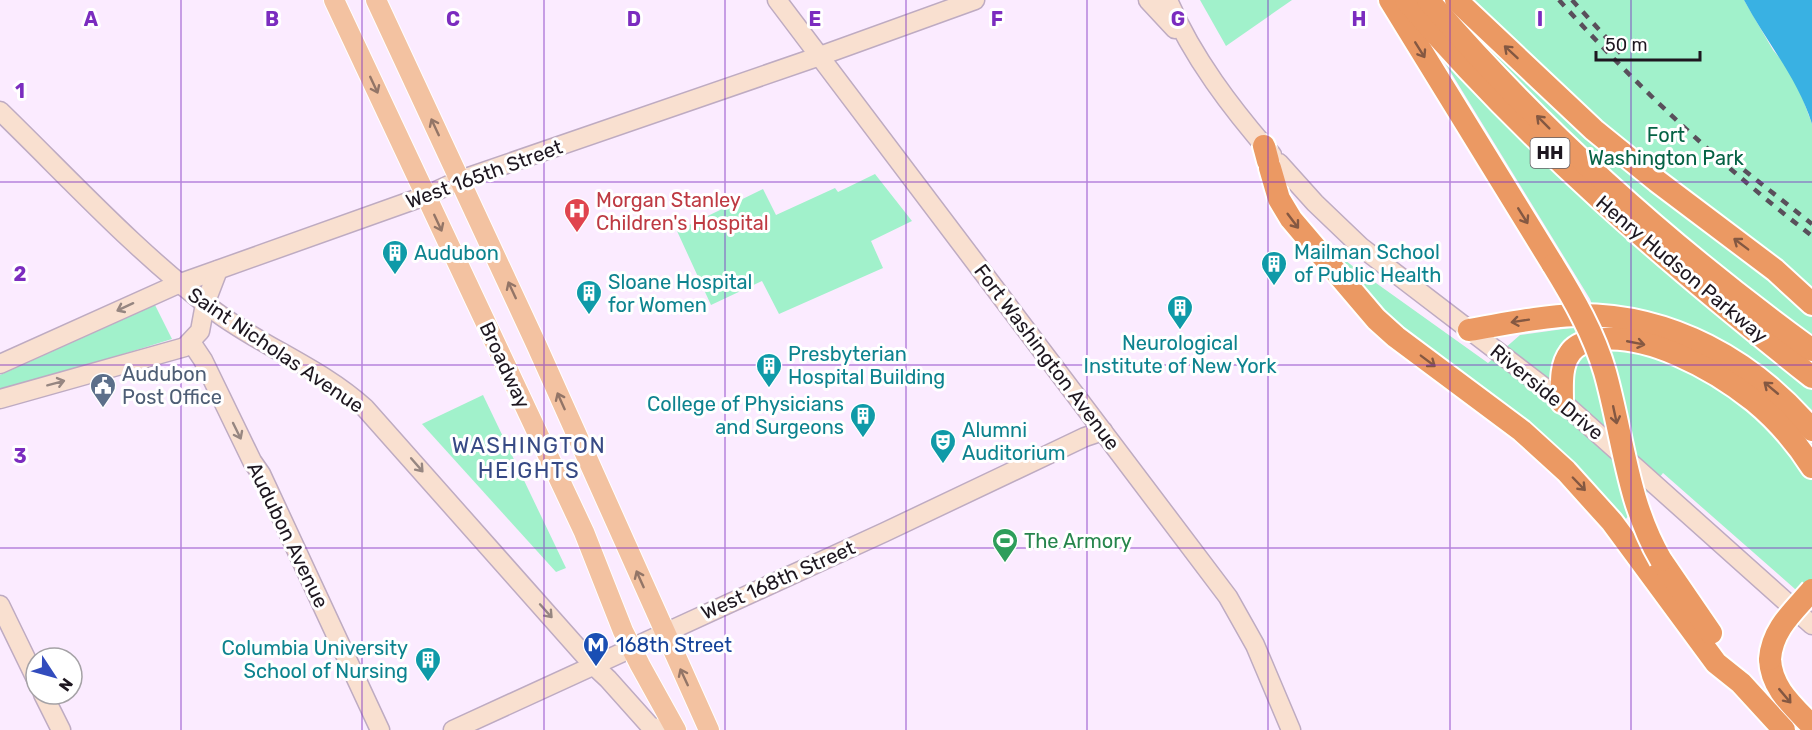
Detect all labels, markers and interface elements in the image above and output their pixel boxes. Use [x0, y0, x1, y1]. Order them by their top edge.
text: A [84, 7, 99, 31]
text: B [265, 7, 279, 31]
text: C [446, 7, 460, 31]
text: D [627, 7, 641, 31]
text: E [809, 7, 821, 31]
text: F [991, 7, 1003, 31]
text: G [1171, 7, 1185, 31]
text: H [1352, 7, 1366, 31]
text: I [1537, 7, 1543, 31]
scale bar [1596, 24, 1700, 62]
text: 50 m [1605, 34, 1648, 56]
one-way arrow [1414, 41, 1426, 58]
one-way arrow [1503, 45, 1518, 60]
one-way arrow [368, 76, 380, 94]
text: 1 [15, 79, 25, 103]
one-way arrow [1536, 115, 1551, 130]
one-way arrow [429, 119, 441, 137]
park label: Fort Washington Park [1588, 123, 1745, 170]
street label: West 165th Street [402, 134, 566, 213]
road number: HH [1530, 138, 1570, 168]
place label: Morgan Stanley Children's Hospital [596, 188, 769, 235]
street label: Henry Hudson Parkway [1591, 190, 1773, 348]
hospital icon: Morgan Stanley Children's Hospital [562, 196, 592, 234]
one-way arrow [1517, 207, 1530, 224]
one-way arrow [1287, 213, 1299, 229]
one-way arrow [433, 214, 445, 232]
building icon: Audubon [380, 238, 410, 276]
one-way arrow [1733, 238, 1749, 251]
place label: Mailman School of Public Health [1294, 240, 1441, 287]
place label: Audubon [414, 241, 499, 265]
building icon: Mailman School of Public Health [1259, 249, 1289, 287]
street label: Fort Washington Avenue [969, 259, 1125, 455]
text: 2 [14, 262, 27, 286]
place label: Sloane Hospital for Women [608, 270, 752, 317]
building icon: Sloane Hospital for Women [574, 278, 604, 316]
street label: Saint Nicholas Avenue [183, 282, 369, 418]
one-way arrow [505, 282, 517, 300]
building icon: Neurological Institute of New York [1165, 293, 1195, 331]
one-way arrow [116, 302, 134, 314]
one-way arrow [1510, 316, 1530, 327]
street label: Broadway [475, 318, 535, 412]
place label: Neurological Institute of New York [1083, 331, 1277, 378]
one-way arrow [1626, 338, 1646, 349]
street label: Riverside Drive [1486, 339, 1608, 445]
place label: Presbyterian Hospital Building [788, 342, 945, 389]
building icon: Presbyterian Hospital Building [754, 351, 784, 389]
one-way arrow [1419, 355, 1435, 368]
place label: Audubon Post Office [122, 362, 222, 409]
public building icon: Audubon Post Office [88, 371, 118, 409]
one-way arrow [47, 377, 66, 388]
one-way arrow [1763, 381, 1779, 394]
one-way arrow [555, 392, 567, 410]
place label: College of Physicians and Surgeons [647, 392, 844, 439]
building icon: College of Physicians and Surgeons [848, 401, 878, 439]
one-way arrow [1610, 405, 1621, 424]
place label: Alumni Auditorium [962, 418, 1066, 465]
one-way arrow [232, 421, 244, 439]
theatre icon: Alumni Auditorium [928, 427, 958, 465]
district label: WASHINGTON HEIGHTS [452, 432, 606, 484]
text: 3 [13, 444, 27, 468]
one-way arrow [410, 457, 424, 472]
street label: Audubon Avenue [242, 458, 334, 612]
one-way arrow [1571, 476, 1585, 491]
sports icon: The Armory [990, 526, 1020, 564]
place label: The Armory [1024, 529, 1132, 553]
street label: West 168th Street [697, 535, 859, 625]
one-way arrow [634, 570, 645, 588]
one-way arrow [539, 603, 553, 618]
metro station icon: 168th Street [581, 630, 611, 668]
place label: 168th Street [616, 633, 732, 657]
place label: Columbia University School of Nursing [221, 636, 408, 683]
building icon: Columbia University School of Nursing [413, 645, 443, 683]
north arrow [24, 646, 84, 706]
one-way arrow [678, 668, 690, 686]
text: N [55, 674, 77, 695]
one-way arrow [1778, 687, 1791, 703]

